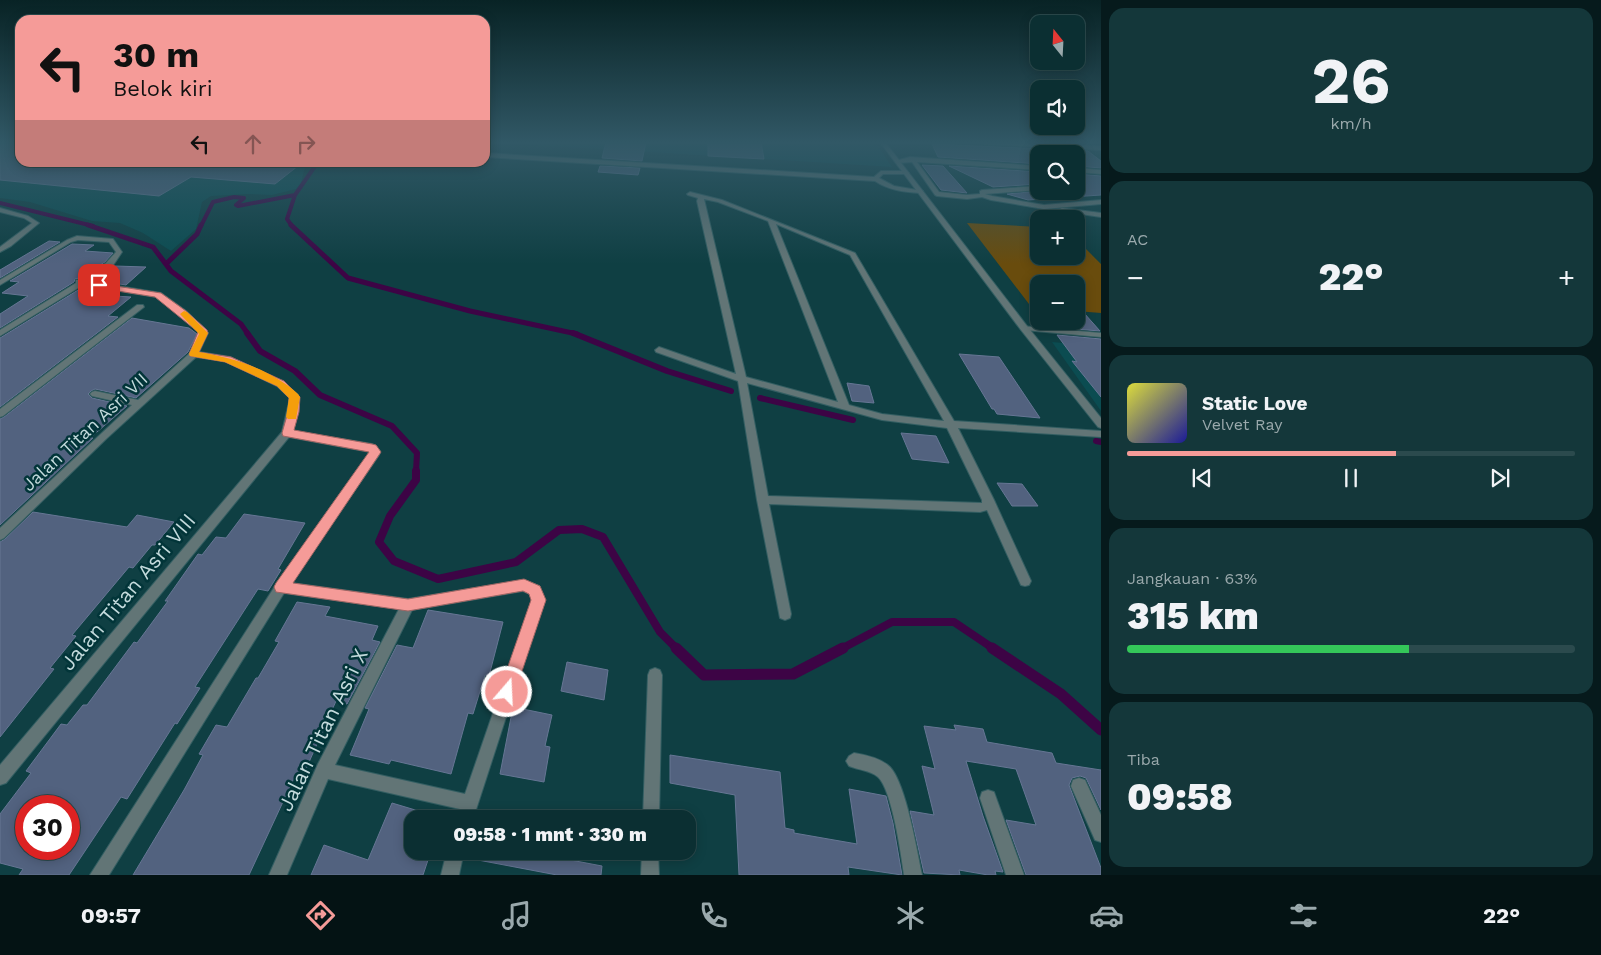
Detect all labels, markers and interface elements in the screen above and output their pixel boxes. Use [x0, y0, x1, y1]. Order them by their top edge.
north arrow [1030, 15, 1085, 70]
map controls [1030, 15, 1085, 330]
text: 30 m [113, 34, 199, 76]
icon: left [30, 35, 95, 100]
text: 26 [1312, 43, 1390, 119]
text: Belok kiri [113, 76, 213, 101]
button: sound [1030, 80, 1085, 135]
text: km/h [1330, 114, 1372, 133]
icon: left [186, 130, 214, 158]
icon: ahead [239, 130, 267, 158]
icon: right [292, 130, 320, 158]
button: search [1030, 145, 1085, 200]
button: + [1030, 210, 1085, 265]
text: AC [1127, 230, 1148, 249]
text: 22° [1319, 255, 1383, 299]
text: − [1127, 261, 1144, 294]
text: + [1558, 261, 1575, 294]
pin [78, 264, 120, 306]
icon: arrive [85, 271, 113, 299]
button: − [1030, 275, 1085, 330]
street label: Jalan Titan Asri VII [18, 368, 152, 495]
text: Static Love [1202, 392, 1307, 415]
text: Velvet Ray [1202, 415, 1282, 434]
icon: previous [1188, 464, 1216, 492]
icon: pause [1337, 464, 1365, 492]
icon: next [1486, 464, 1514, 492]
street label: Jalan Titan Asri VIII [55, 508, 200, 675]
text: Jangkauan · 63% [1127, 569, 1257, 588]
text: 315 km [1127, 594, 1259, 638]
street label: Jalan Titan Asri X [272, 644, 373, 815]
position arrow [480, 665, 532, 717]
text: Tiba [1127, 750, 1160, 769]
text: 09:58 [1127, 775, 1233, 819]
speed limit sign: 30 [15, 795, 80, 860]
text: 09:58 · 1 mnt · 330 m [453, 823, 647, 846]
icon: directions [303, 898, 338, 933]
icon: music [499, 898, 534, 933]
icon: phone [696, 898, 731, 933]
icon: climate [893, 898, 928, 933]
icon: car [1089, 898, 1124, 933]
icon: filters [1286, 898, 1321, 933]
text: 09:57 [81, 903, 141, 928]
text: 22° [1483, 903, 1520, 928]

